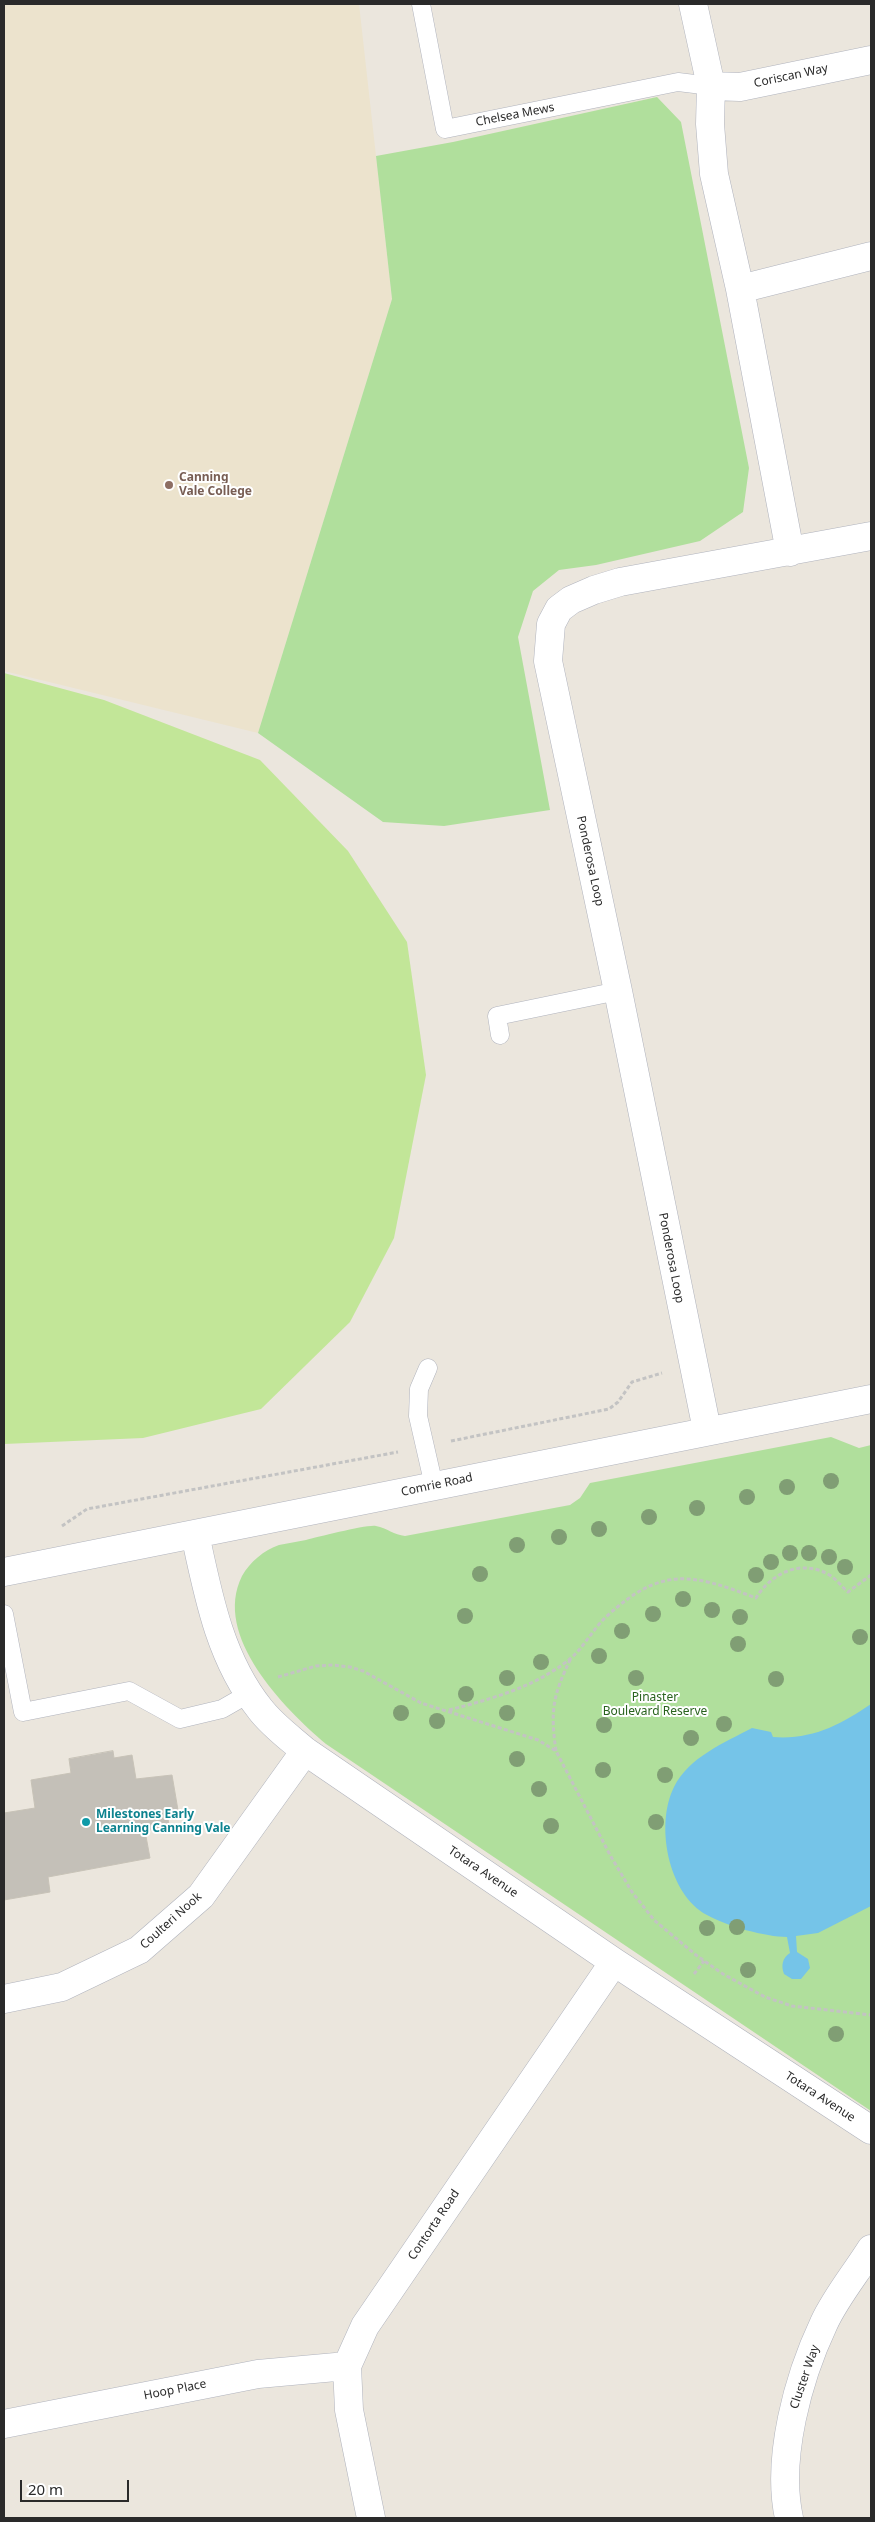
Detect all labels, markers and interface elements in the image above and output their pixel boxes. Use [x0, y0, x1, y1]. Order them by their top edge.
street label: Coriscan Way [753, 61, 829, 91]
street label: Chelsea Mews [474, 100, 556, 130]
place label: Canning Vale College [179, 471, 252, 499]
marker: Canning Vale College [163, 479, 175, 491]
street label: Ponderosa Loop [573, 815, 607, 907]
street label: Ponderosa Loop [655, 1212, 687, 1304]
street label: Comrie Road [400, 1470, 474, 1500]
park label: Pinaster Boulevard Reserve [603, 1691, 707, 1719]
place label: Milestones Early Learning Canning Vale [96, 1808, 230, 1836]
marker: Milestones Early Learning Canning Vale [80, 1816, 92, 1828]
street label: Totara Avenue [445, 1843, 521, 1901]
street label: Coulteri Nook [137, 1890, 205, 1952]
street label: Totara Avenue [782, 2069, 858, 2125]
street label: Contorta Road [405, 2187, 463, 2263]
street label: Cluster Way [787, 2343, 823, 2411]
street label: Hoop Place [142, 2377, 208, 2403]
scale bar [22, 2470, 131, 2502]
text: 20 m [28, 2479, 63, 2499]

